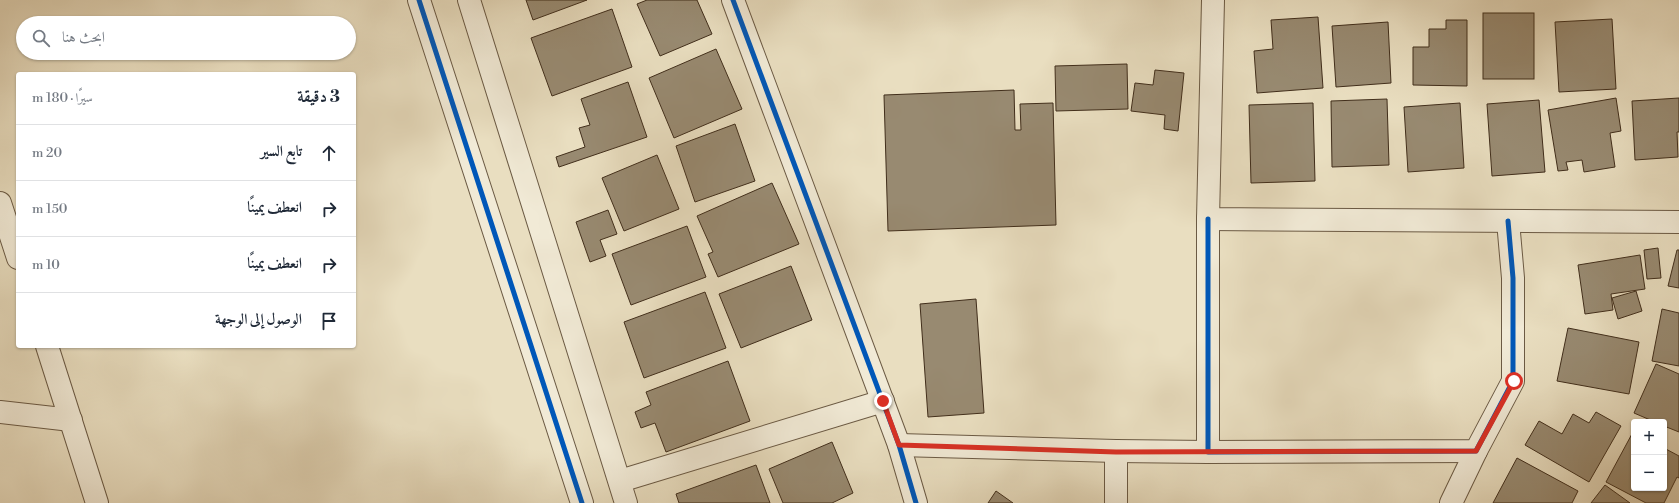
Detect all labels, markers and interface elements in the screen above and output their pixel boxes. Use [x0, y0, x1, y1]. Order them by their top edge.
search box [16, 16, 356, 60]
icon: search [30, 27, 52, 49]
text: ابحث هنا [62, 28, 105, 47]
text: 3 دقيقة [297, 86, 340, 108]
text: سيرًا · 180 m [32, 90, 93, 106]
text: تابع السير [260, 142, 302, 161]
icon: ahead [318, 142, 340, 164]
text: 20 m [32, 145, 62, 161]
text: انعطف يمينًا [247, 198, 302, 217]
icon: right [318, 198, 340, 220]
text: 150 m [32, 201, 67, 217]
text: انعطف يمينًا [247, 254, 302, 273]
icon: right [318, 254, 340, 276]
text: 10 m [32, 257, 60, 273]
text: الوصول إلى الوجهة [215, 310, 302, 329]
icon: arrive [318, 310, 340, 332]
route start [1505, 372, 1523, 390]
route end [874, 392, 892, 410]
map controls [1631, 419, 1667, 491]
button: + [1631, 419, 1667, 455]
button: − [1631, 455, 1667, 491]

